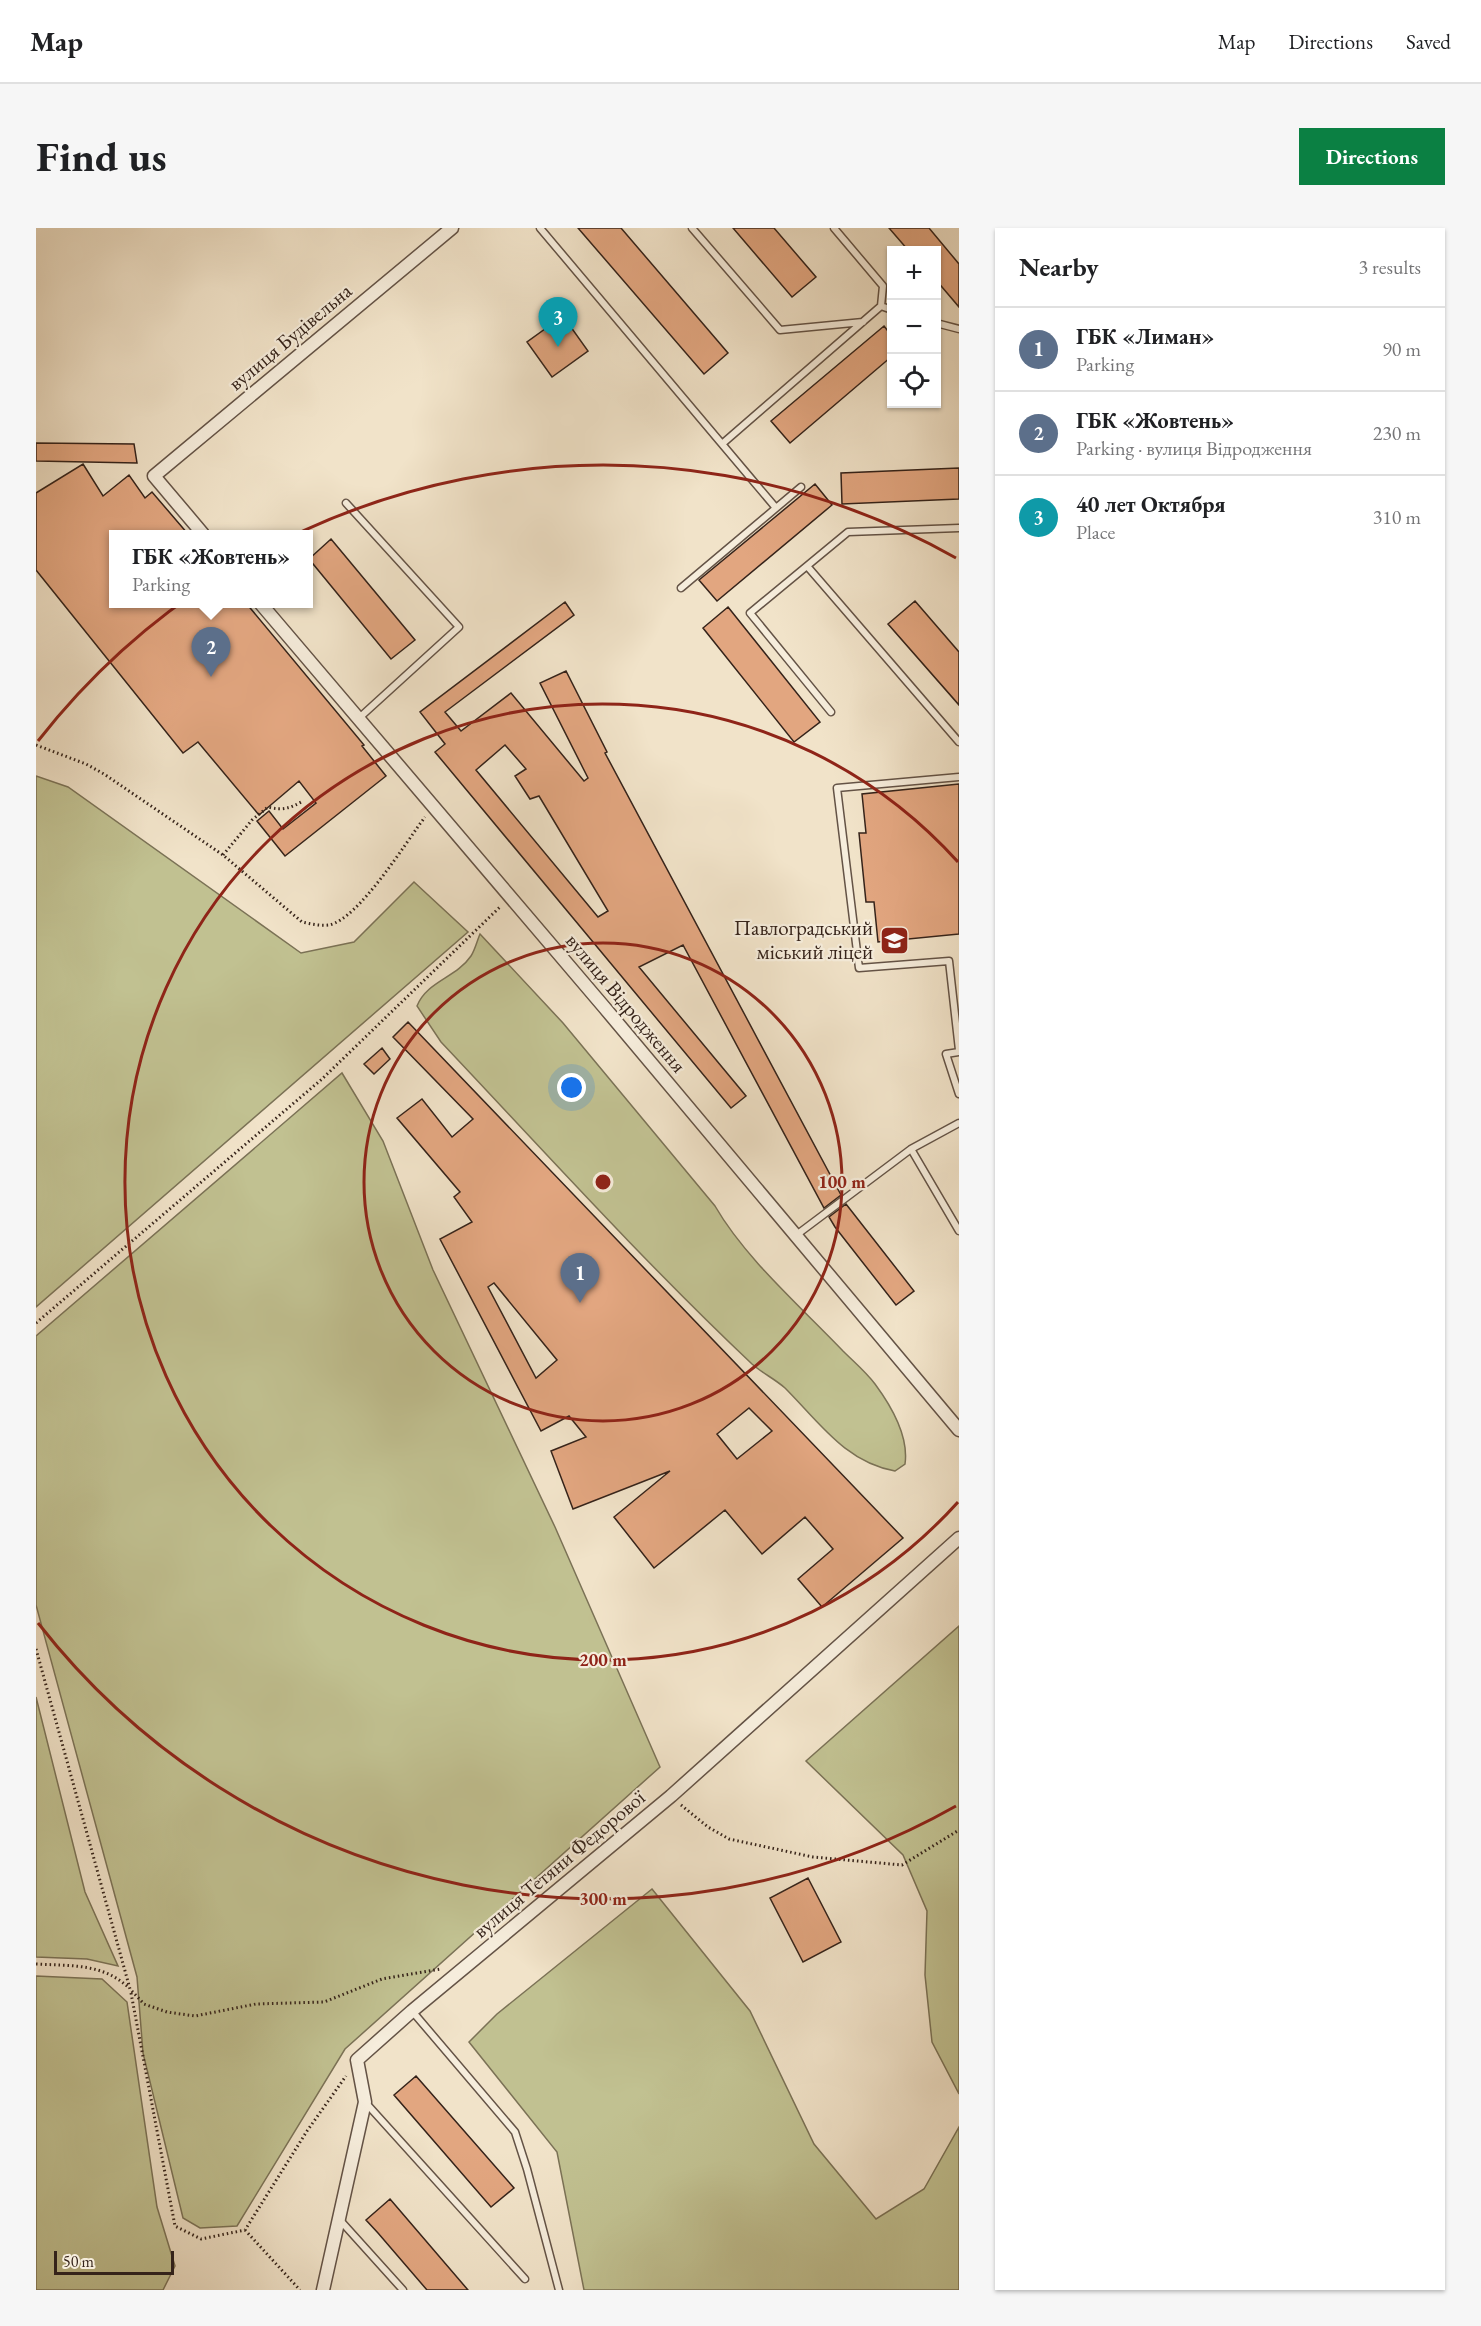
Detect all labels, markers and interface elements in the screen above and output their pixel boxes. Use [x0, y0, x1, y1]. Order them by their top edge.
text: Map [30, 23, 83, 59]
text: Map [1218, 28, 1255, 55]
text: Directions [1288, 28, 1373, 55]
text: Saved [1406, 28, 1451, 55]
button: Directions [1299, 128, 1445, 185]
text: Find us [36, 129, 167, 184]
map controls [887, 246, 941, 408]
button: + [887, 246, 941, 300]
text: Nearby [1019, 250, 1099, 284]
text: 3 results [1358, 254, 1421, 280]
street label: вулиця Будівельна [222, 277, 358, 396]
pin: 3 [538, 298, 578, 347]
button: − [887, 300, 941, 354]
text: ГБК «Лиман» [1076, 322, 1214, 351]
text: 1 [1033, 336, 1044, 362]
text: 90 m [1382, 336, 1421, 362]
text: Parking [1076, 351, 1134, 377]
button: locate [887, 354, 941, 408]
text: ГБК «Жовтень» [1076, 406, 1234, 435]
text: 2 [1033, 420, 1044, 446]
text: 230 m [1373, 420, 1421, 446]
text: Parking · вулиця Відродження [1076, 435, 1312, 461]
text: 40 лет Октября [1076, 490, 1225, 519]
text: 3 [1033, 504, 1044, 530]
text: 310 m [1373, 504, 1421, 530]
text: Place [1076, 519, 1115, 545]
popup [109, 530, 313, 608]
text: ГБК «Жовтень» [132, 542, 290, 571]
text: Parking [132, 571, 190, 597]
pin: 2 [192, 628, 231, 677]
place label: Павлоградський міський ліцей [734, 914, 873, 965]
school or university icon: Павлоградський міський ліцей [878, 924, 910, 956]
street label: вулиця Відродження [560, 927, 693, 1078]
your location [557, 1073, 586, 1102]
text: 100 m [818, 1170, 866, 1193]
centre of rings [593, 1172, 613, 1192]
pin: 1 [560, 1254, 600, 1303]
text: 200 m [579, 1648, 627, 1671]
street label: вулиця Тетяни Федорової [467, 1783, 651, 1944]
text: 300 m [579, 1887, 627, 1910]
scale bar [54, 2248, 174, 2276]
text: 50 m [63, 2251, 94, 2272]

